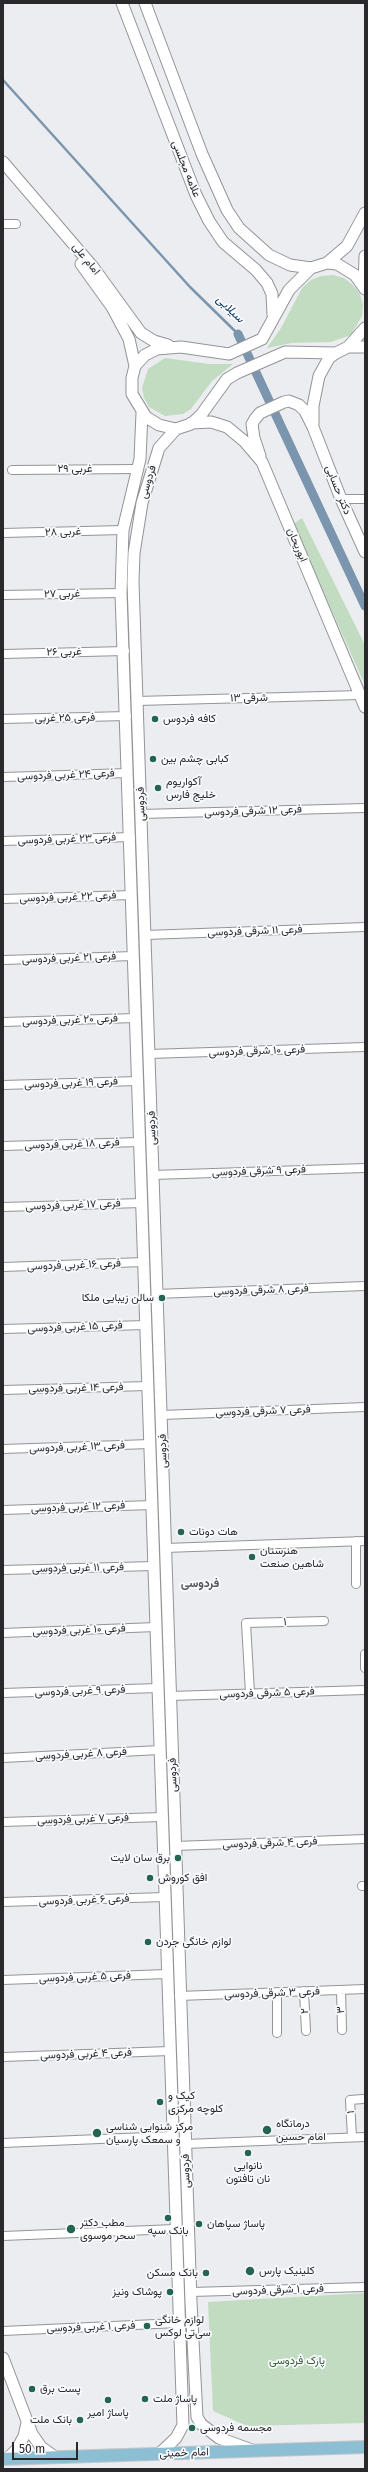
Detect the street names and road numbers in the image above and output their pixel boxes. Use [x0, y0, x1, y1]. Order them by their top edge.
street label: علامه مجلسی [169, 139, 203, 199]
street label: امام علی [69, 240, 103, 278]
street label: ۲۹ غربی [57, 462, 93, 476]
street label: دکتر حسابی [322, 463, 354, 517]
street label: فردوسی [137, 464, 159, 500]
street label: ۲۸ غربی [45, 525, 81, 539]
street label: ابوریحان [284, 526, 310, 564]
street label: ۲۷ غربی [44, 587, 80, 601]
street label: ۲۶ غربی [46, 645, 82, 659]
street label: ۱۳ شرقی [230, 691, 268, 705]
street label: فرعی ۲۵ غربی [35, 711, 95, 725]
street label: فرعی ۲۴ غربی فردوسی [17, 767, 115, 783]
street label: فردوسی [134, 787, 148, 821]
street label: فرعی ۱۲ شرقی فردوسی [204, 803, 302, 819]
street label: فرعی ۲۳ غربی فردوسی [18, 831, 116, 847]
street label: فرعی ۲۲ غربی فردوسی [19, 889, 117, 905]
street label: فرعی ۱۱ شرقی فردوسی [207, 923, 303, 939]
street label: فرعی ۲۱ غربی فردوسی [22, 950, 116, 966]
street label: فرعی ۲۰ غربی فردوسی [22, 1012, 118, 1028]
street label: فرعی ۱۰ شرقی فردوسی [209, 1043, 305, 1059]
street label: فرعی ۱۹ غربی فردوسی [24, 1075, 118, 1091]
street label: فردوسی [145, 1111, 159, 1145]
street label: فرعی ۱۸ غربی فردوسی [24, 1136, 120, 1152]
street label: فرعی ۹ شرقی فردوسی [212, 1163, 306, 1179]
street label: فرعی ۱۷ غربی فردوسی [25, 1197, 121, 1213]
street label: فرعی ۱۶ غربی فردوسی [27, 1257, 121, 1273]
street label: فرعی ۸ شرقی فردوسی [213, 1282, 309, 1298]
street label: فرعی ۱۵ غربی فردوسی [27, 1319, 123, 1335]
street label: فرعی ۱۴ غربی فردوسی [28, 1381, 124, 1395]
street label: فرعی ۷ شرقی فردوسی [215, 1403, 311, 1419]
street label: فردوسی [156, 1434, 170, 1468]
street label: فرعی ۱۳ غربی فردوسی [29, 1439, 125, 1455]
street label: فرعی ۱۲ غربی فردوسی [31, 1499, 125, 1515]
street label: فرعی ۱۱ غربی فردوسی [32, 1561, 124, 1575]
street label: ۱ [283, 1615, 287, 1629]
street label: فرعی ۱۰ غربی فردوسی [32, 1622, 126, 1638]
street label: فرعی ۹ غربی فردوسی [34, 1683, 126, 1699]
street label: فرعی ۵ شرقی فردوسی [219, 1685, 315, 1701]
street label: فرعی ۸ غربی فردوسی [35, 1745, 127, 1763]
street label: فردوسی [166, 1758, 180, 1792]
street label: فرعی ۷ غربی فردوسی [37, 1811, 129, 1827]
street label: فرعی ۴ شرقی فردوسی [222, 1835, 318, 1851]
street label: فرعی ۶ غربی فردوسی [38, 1892, 130, 1908]
street label: فرعی ۵ غربی فردوسی [39, 1969, 131, 1985]
street label: فرعی ۳ شرقی فردوسی [224, 1985, 320, 2001]
street label: ۳ [334, 2006, 348, 2014]
street label: ۲ [298, 2008, 312, 2014]
street label: فرعی ۴ غربی فردوسی [40, 2046, 132, 2062]
street label: ۱ [344, 2110, 358, 2114]
street label: فردوسی [179, 2154, 193, 2188]
street label: فرعی ۱ شرقی فردوسی [232, 2282, 324, 2298]
street label: فرعی ۱ غربی فردوسی [46, 2319, 136, 2335]
street label: امام خمینی [159, 2446, 209, 2460]

